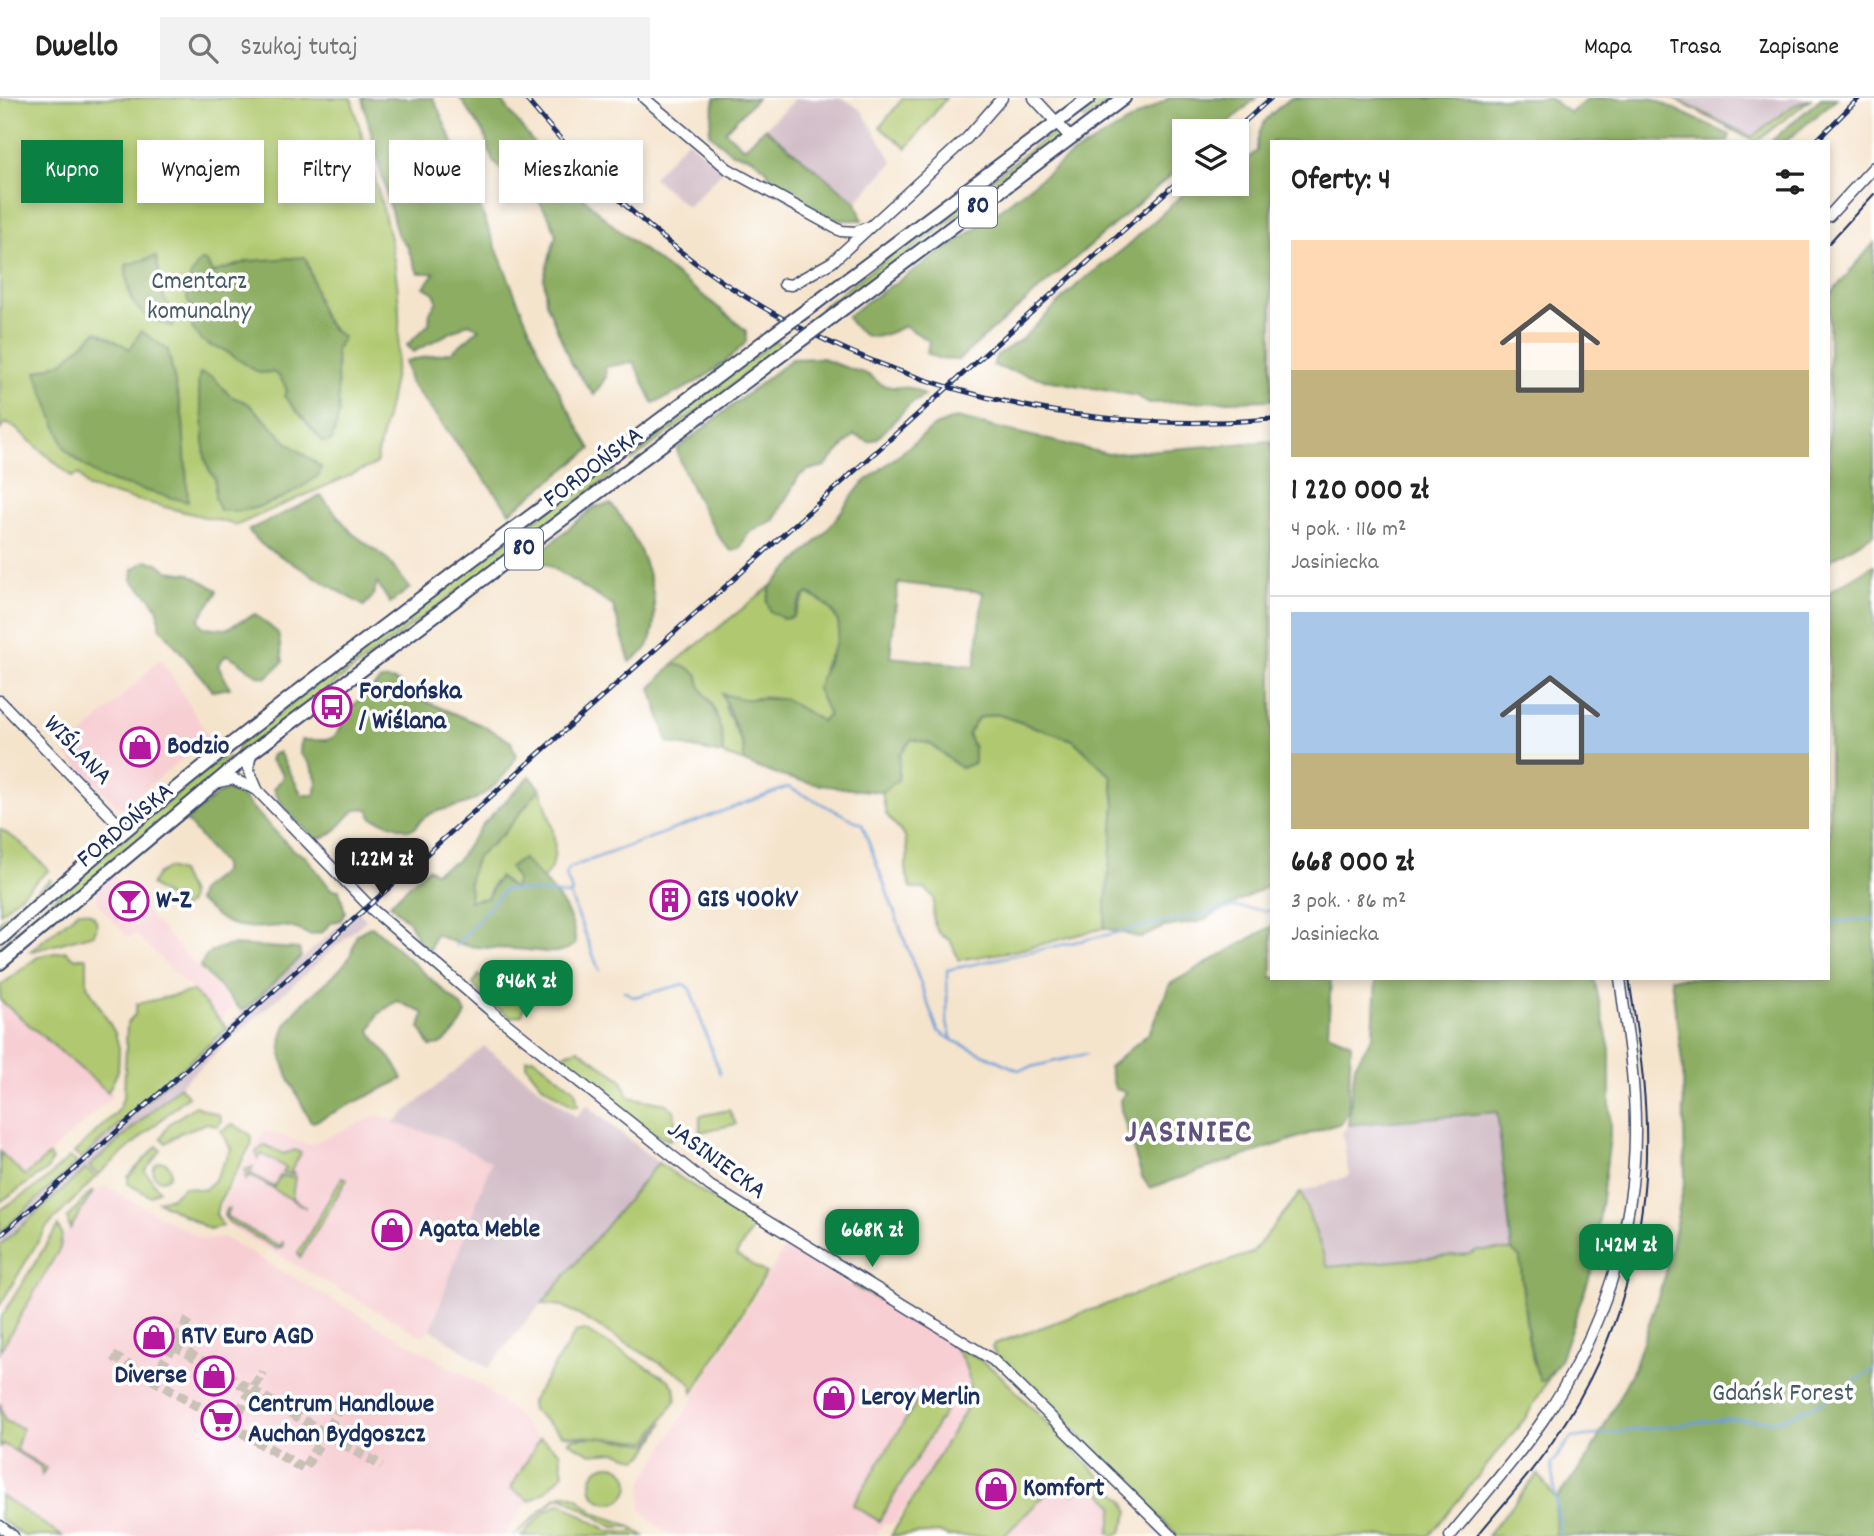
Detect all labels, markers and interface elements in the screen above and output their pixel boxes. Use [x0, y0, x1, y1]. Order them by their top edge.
search box [160, 17, 650, 80]
text: Dwello [35, 25, 118, 72]
icon: search [184, 29, 222, 67]
text: Szukaj tutaj [240, 30, 358, 67]
text: Mapa [1584, 31, 1632, 65]
text: Trasa [1670, 31, 1721, 65]
text: Zapisane [1759, 31, 1839, 65]
map controls [1172, 119, 1249, 196]
button: layers [1172, 119, 1249, 196]
chip: Kupno [21, 140, 123, 203]
chip: Wynajem [137, 140, 264, 203]
chip: Filtry [278, 140, 375, 203]
chip: Nowe [389, 140, 485, 203]
chip: Mieszkanie [499, 140, 643, 203]
text: Oferty: 4 [1291, 161, 1391, 204]
icon: filters [1771, 163, 1809, 201]
road number: 80 [959, 186, 997, 228]
park label: Cmentarz komunalny [147, 264, 252, 331]
icon: home [1487, 285, 1613, 411]
street label: FORDOŃSKA [536, 418, 652, 518]
text: 1 220 000 zł [1291, 471, 1429, 514]
text: 4 pok. · 116 m² [1291, 514, 1406, 547]
road number: 80 [505, 528, 543, 570]
text: Jasiniecka [1291, 547, 1378, 580]
icon: home [1487, 657, 1613, 783]
place label: Fordońska / Wiślana [358, 674, 462, 741]
bus stop icon: Fordońska / Wiślana [311, 686, 353, 728]
street label: WIŚLANA [34, 707, 120, 795]
shop icon: Bodzio [119, 726, 161, 768]
place label: Bodzio [167, 729, 230, 766]
street label: FORDOŃSKA [69, 774, 183, 878]
pin: 1.22M zł [310, 838, 454, 898]
text: 668 000 zł [1291, 843, 1414, 886]
text: 1.22M zł [351, 844, 413, 877]
building icon: GIS 400kV [649, 879, 691, 921]
bar icon: W-Z [108, 880, 150, 922]
place label: GIS 400kV [697, 882, 798, 919]
place label: W-Z [156, 883, 192, 920]
text: 3 pok. · 86 m² [1291, 886, 1406, 919]
text: Jasiniecka [1291, 919, 1378, 952]
pin: 846K zł [461, 960, 591, 1020]
text: 846K zł [496, 966, 556, 999]
district label: JASINIEC [1125, 1111, 1253, 1158]
street label: JASINIECKA [659, 1112, 773, 1210]
shop icon: Agata Meble [371, 1209, 413, 1251]
pin: 668K zł [807, 1210, 937, 1269]
place label: Agata Meble [419, 1212, 540, 1249]
text: 668K zł [841, 1215, 903, 1248]
pin: 1.42M zł [1554, 1224, 1698, 1284]
text: 1.42M zł [1595, 1230, 1657, 1263]
shop icon: RTV Euro AGD [133, 1316, 175, 1358]
place label: RTV Euro AGD [181, 1319, 314, 1356]
shop icon: Diverse [193, 1355, 235, 1397]
place label: Diverse [115, 1358, 187, 1395]
park label: Gdańsk Forest [1712, 1376, 1854, 1413]
shop icon: Leroy Merlin [813, 1377, 855, 1419]
place label: Leroy Merlin [861, 1380, 980, 1417]
place label: Centrum Handlowe Auchan Bydgoszcz [248, 1387, 434, 1454]
supermarket icon: Centrum Handlowe Auchan Bydgoszcz [200, 1399, 242, 1441]
shop icon: Komfort [975, 1468, 1017, 1510]
place label: Komfort [1023, 1471, 1105, 1508]

